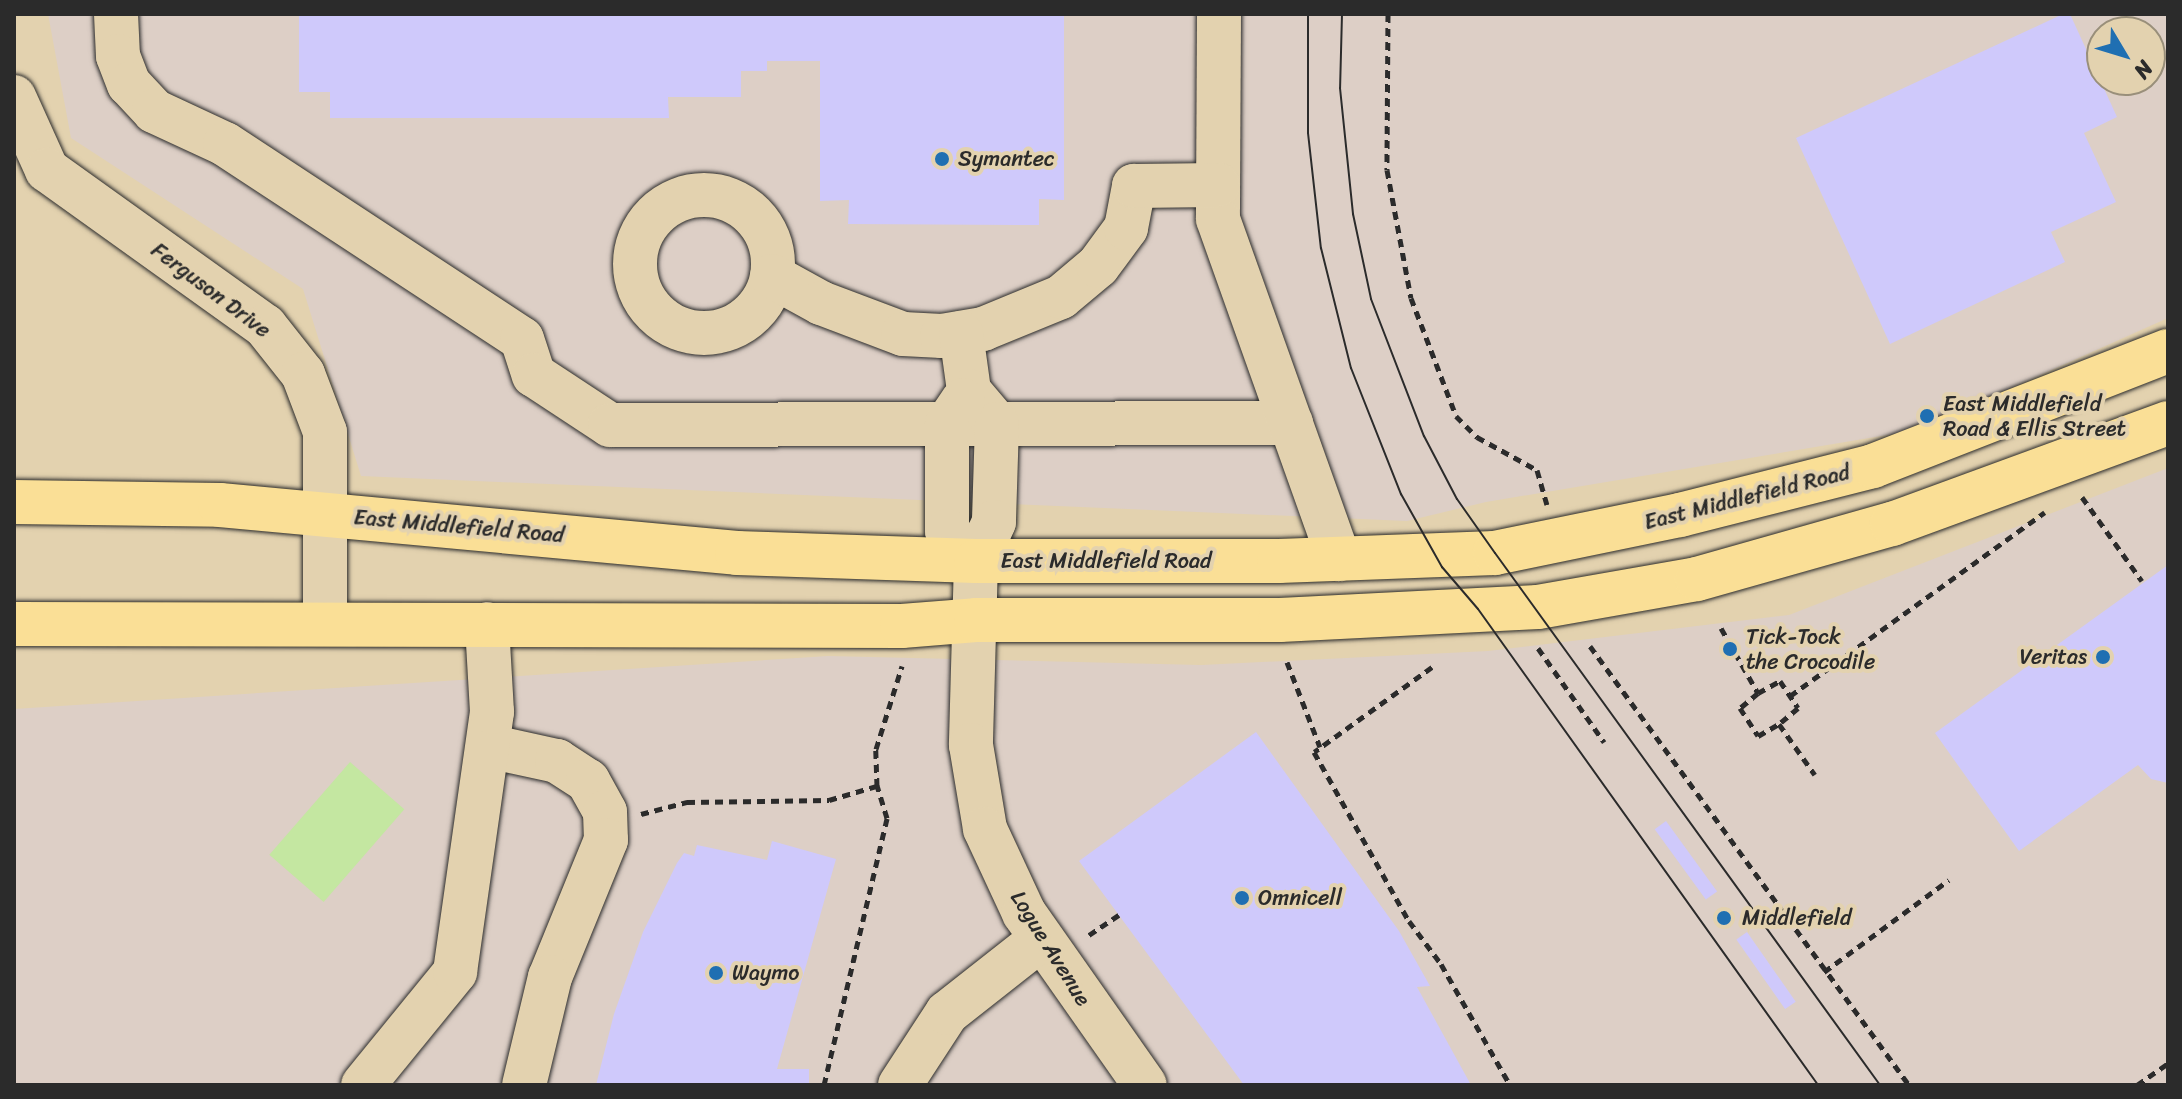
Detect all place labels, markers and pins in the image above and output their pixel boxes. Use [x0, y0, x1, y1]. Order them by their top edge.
place label: Symantec [958, 146, 1055, 172]
marker: Symantec [933, 150, 951, 168]
place label: East Middlefield Road & Ellis Street [1943, 390, 2125, 442]
marker: East Middlefield Road & Ellis Street [1918, 407, 1936, 425]
place label: Tick-Tock the Crocodile [1746, 623, 1875, 674]
marker: Tick-Tock the Crocodile [1721, 640, 1739, 658]
place label: Veritas [2020, 644, 2087, 670]
marker: Veritas [2094, 648, 2112, 666]
place label: Omnicell [1258, 885, 1342, 911]
marker: Omnicell [1233, 889, 1251, 907]
place label: Middlefield [1742, 905, 1852, 931]
marker: Middlefield [1713, 907, 1735, 929]
place label: Waymo [732, 960, 799, 986]
marker: Waymo [707, 964, 725, 982]

